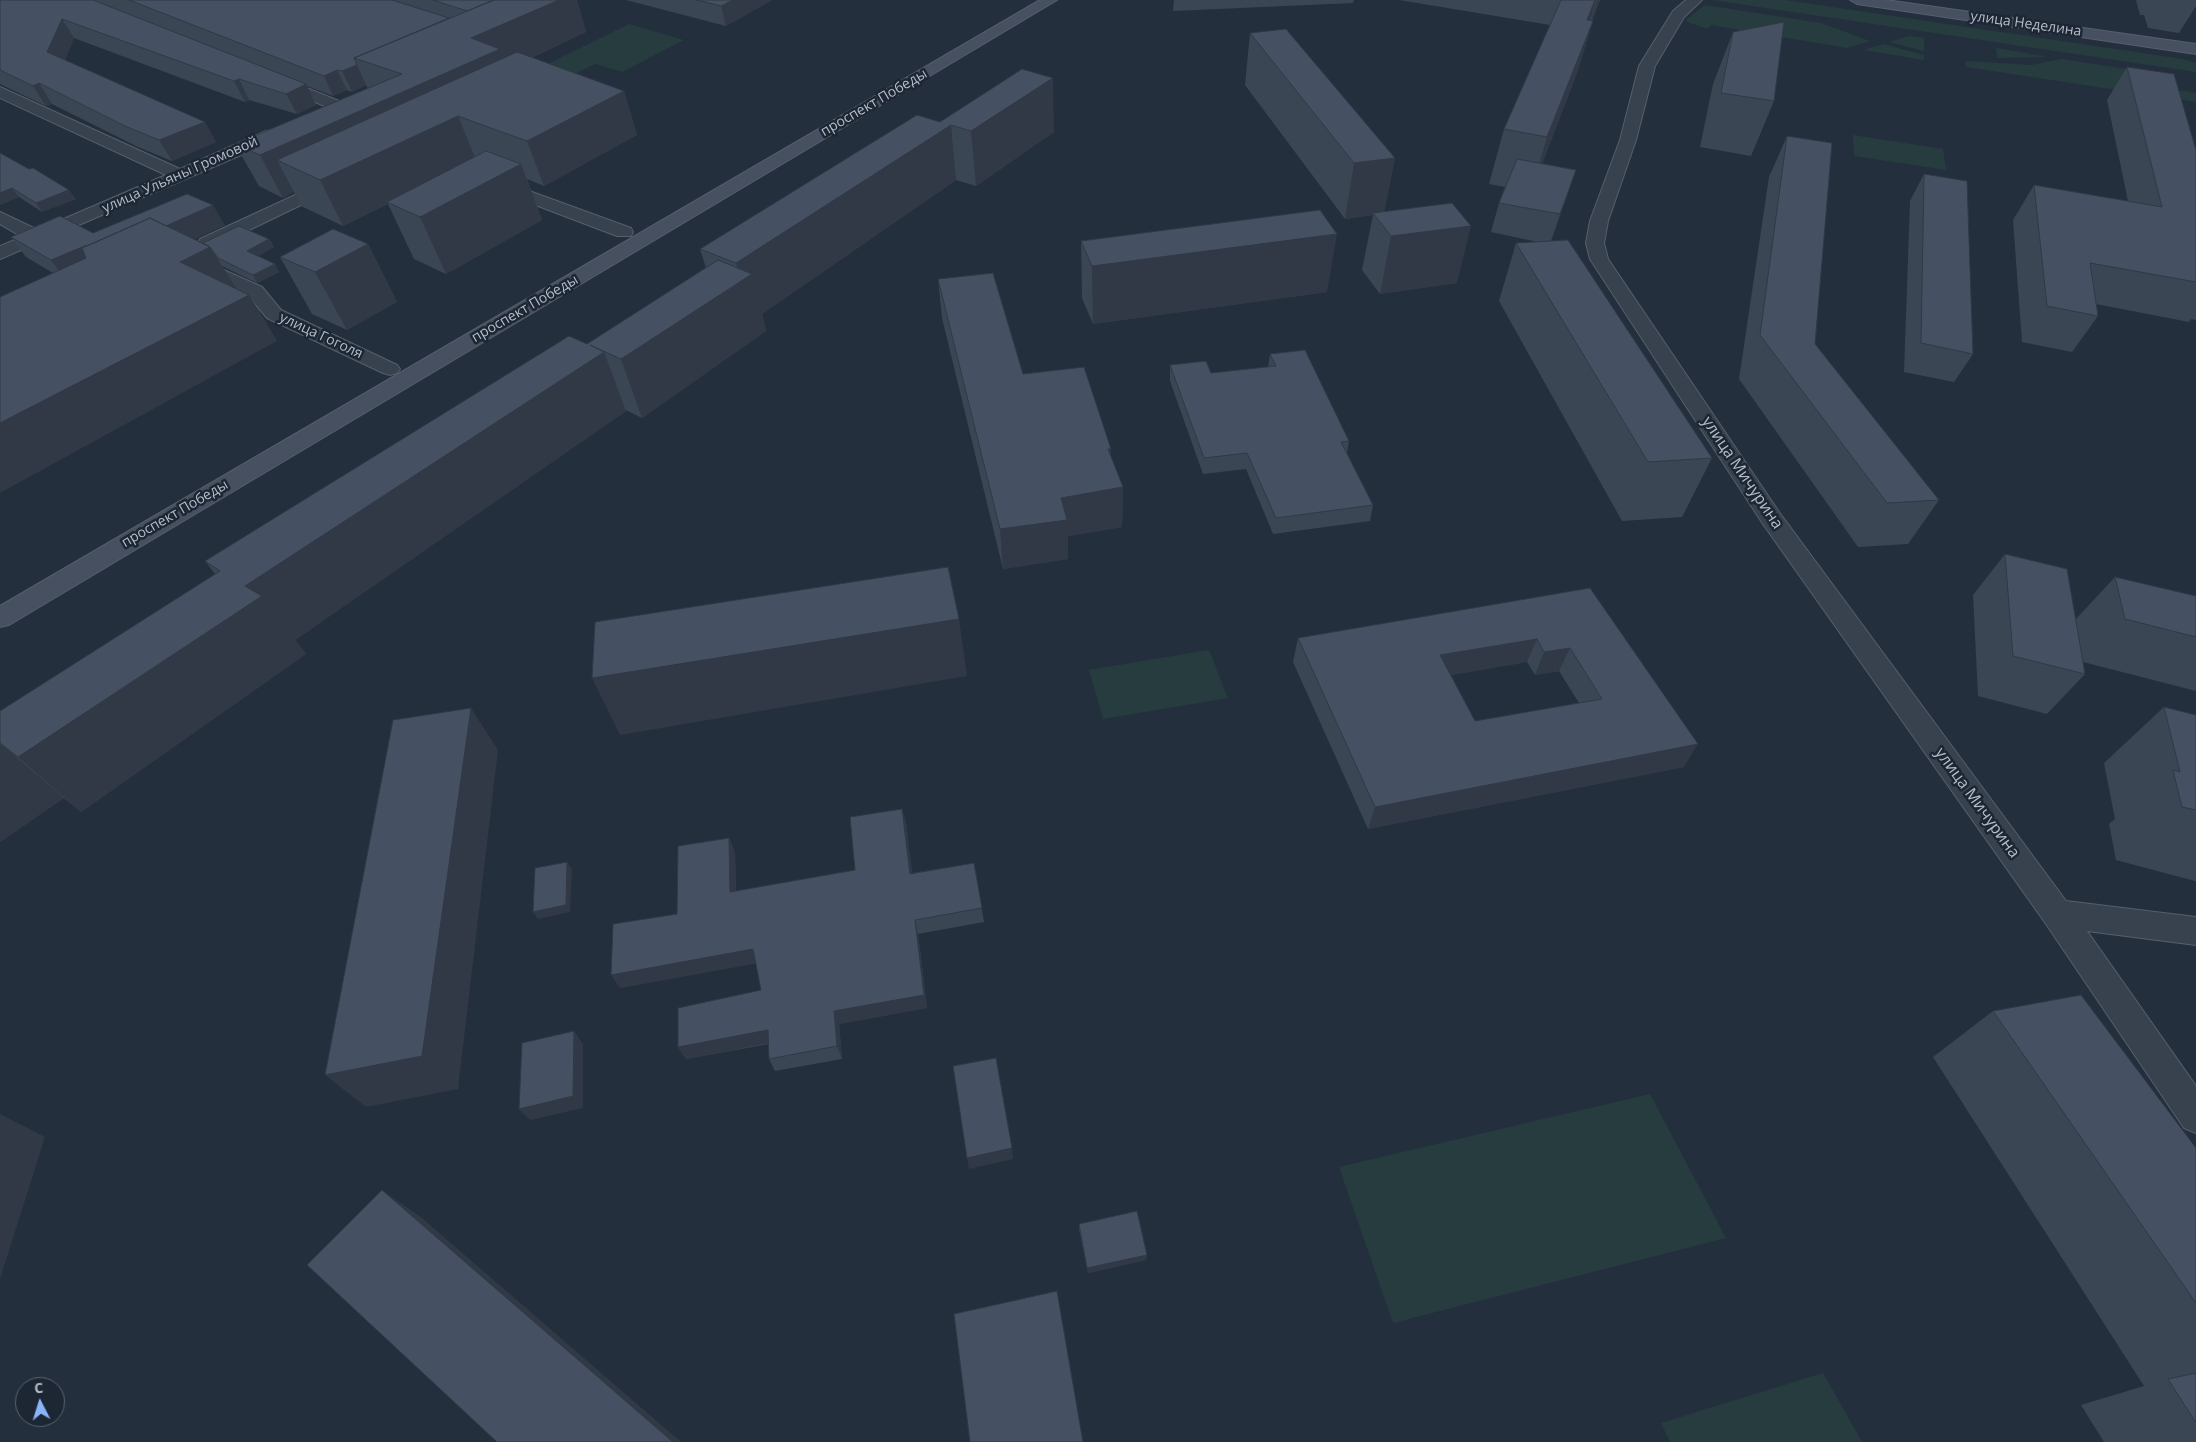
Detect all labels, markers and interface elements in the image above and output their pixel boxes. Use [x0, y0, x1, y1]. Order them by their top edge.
street label: улица Неделина [1970, 8, 2082, 40]
street label: проспект Победы [818, 66, 930, 140]
street label: улица Ульяны Громовой [100, 133, 260, 217]
street label: проспект Победы [469, 272, 581, 346]
street label: улица Гоголя [277, 309, 365, 363]
street label: улица Мичурина [1697, 413, 1787, 533]
street label: проспект Победы [119, 477, 231, 551]
street label: улица Мичурина [1931, 744, 2023, 862]
north arrow [15, 1377, 65, 1427]
text: С [33, 1378, 44, 1397]

